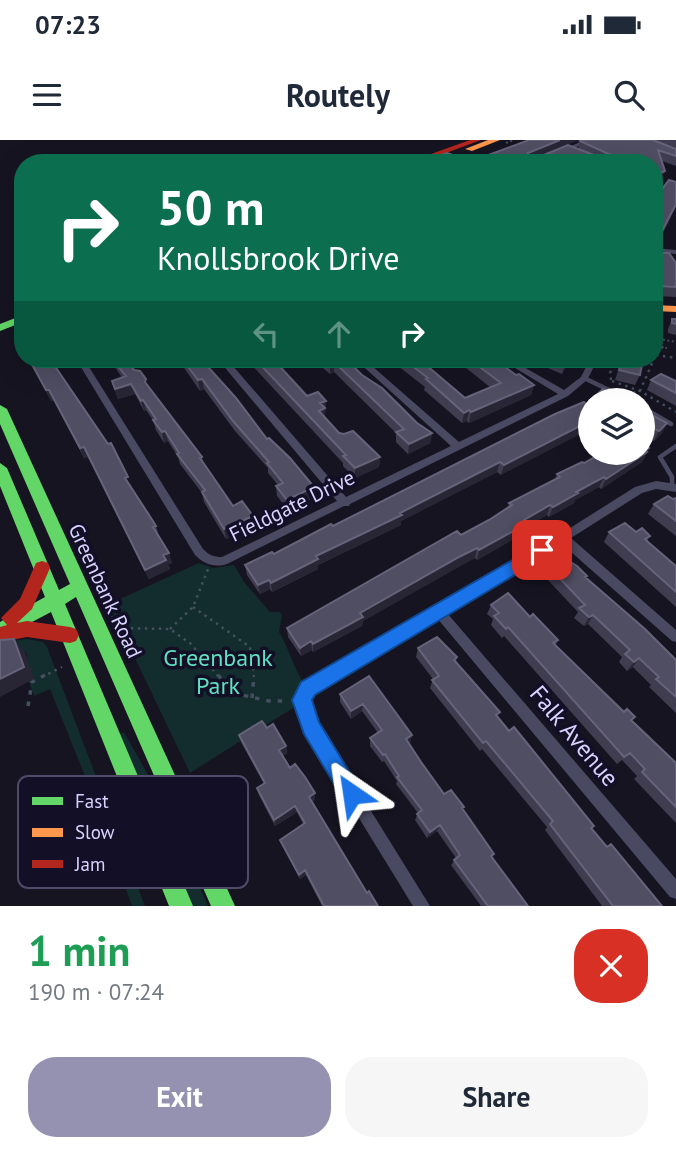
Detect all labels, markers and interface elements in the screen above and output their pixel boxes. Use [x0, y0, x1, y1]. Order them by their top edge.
text: 07:23 [35, 8, 101, 41]
text: Routely [286, 74, 390, 116]
icon: menu [28, 76, 66, 114]
icon: search [610, 76, 648, 114]
text: 50 m [157, 175, 264, 239]
icon: right [42, 182, 133, 273]
text: Knollsbrook Drive [157, 237, 400, 279]
icon: left [247, 315, 285, 353]
icon: ahead [320, 315, 358, 353]
icon: right [393, 315, 431, 353]
map controls [578, 388, 655, 465]
button: layers [578, 388, 655, 465]
street label: Fieldgate Drive [225, 463, 359, 548]
street label: Greenbank Road [63, 519, 148, 662]
pin [512, 520, 572, 580]
icon: arrive [523, 531, 561, 569]
park label: Greenbank Park [163, 642, 273, 701]
street label: Falk Avenue [523, 679, 626, 793]
position arrow [315, 757, 389, 831]
legend [18, 776, 248, 888]
text: Fast [75, 789, 109, 813]
text: Slow [75, 820, 115, 844]
text: Jam [74, 852, 105, 876]
text: 1 min [28, 923, 130, 978]
button: close [574, 929, 648, 1003]
text: 190 m · 07:24 [28, 977, 164, 1006]
button: Exit [28, 1057, 331, 1137]
button: Share [345, 1057, 648, 1137]

